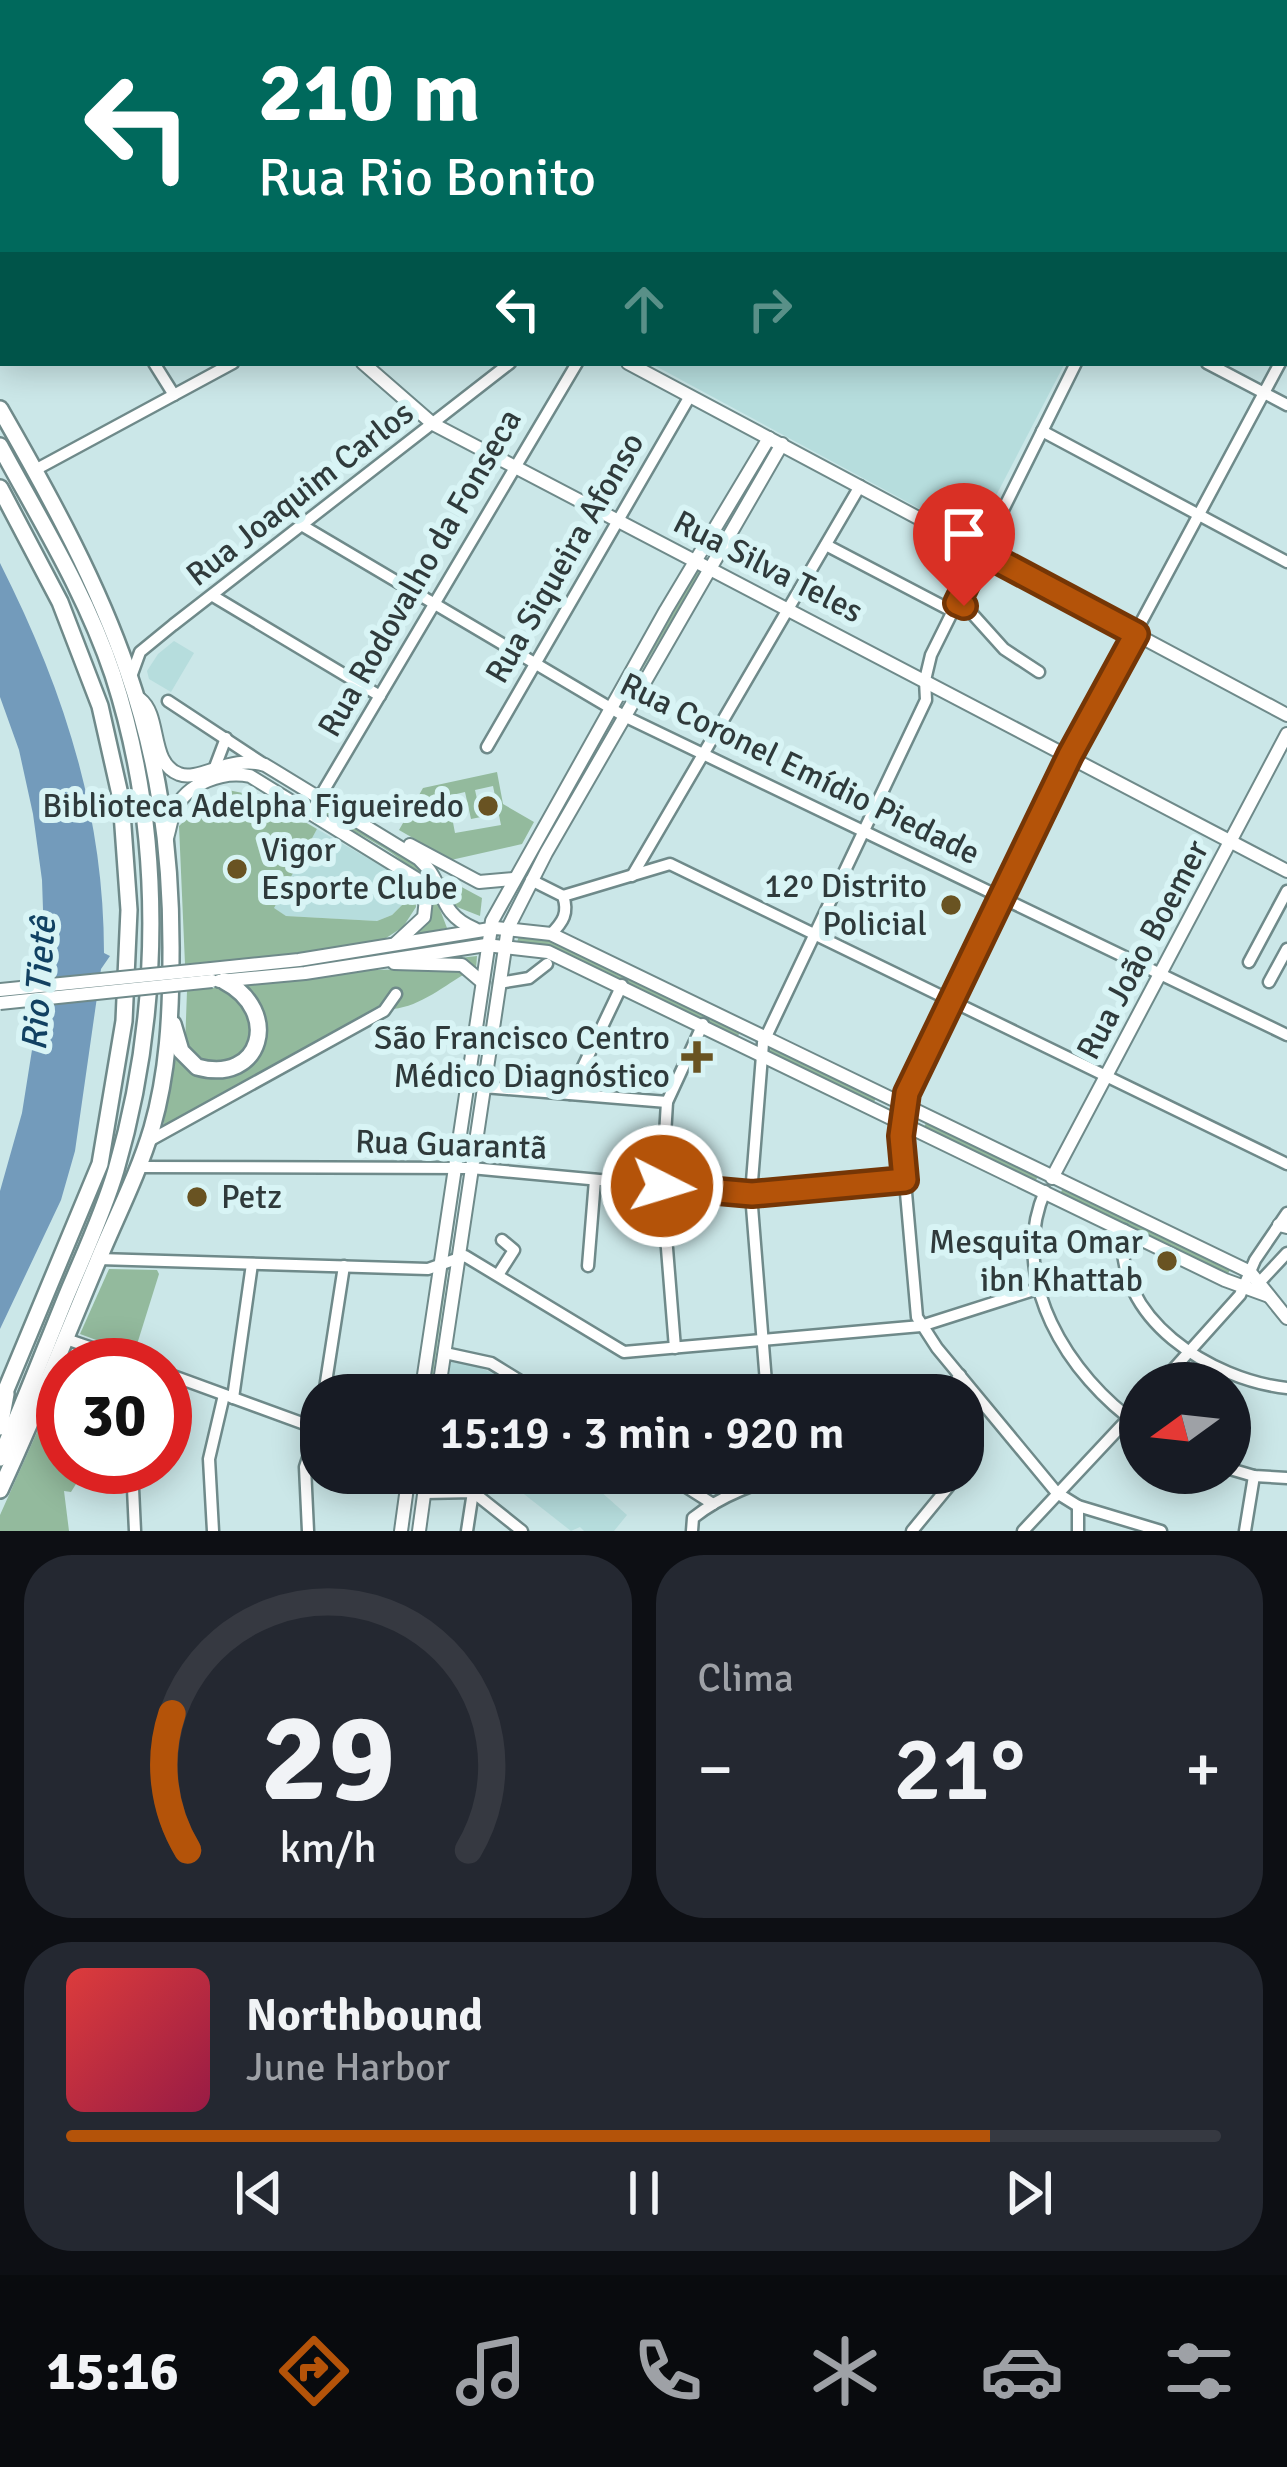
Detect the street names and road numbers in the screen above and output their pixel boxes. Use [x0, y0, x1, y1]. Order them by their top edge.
street label: Rua Joaquim Carlos [178, 393, 422, 595]
street label: Rua Rodovalho da Fonseca [309, 402, 531, 744]
street label: Rua Siqueira Afonso [477, 425, 653, 691]
street label: Rua Silva Teles [666, 502, 870, 632]
street label: Rua Coronel Emídio Piedade [613, 664, 987, 874]
street label: Rua João Boemer [1068, 833, 1218, 1067]
street label: Rua Guarantã [354, 1121, 548, 1169]

